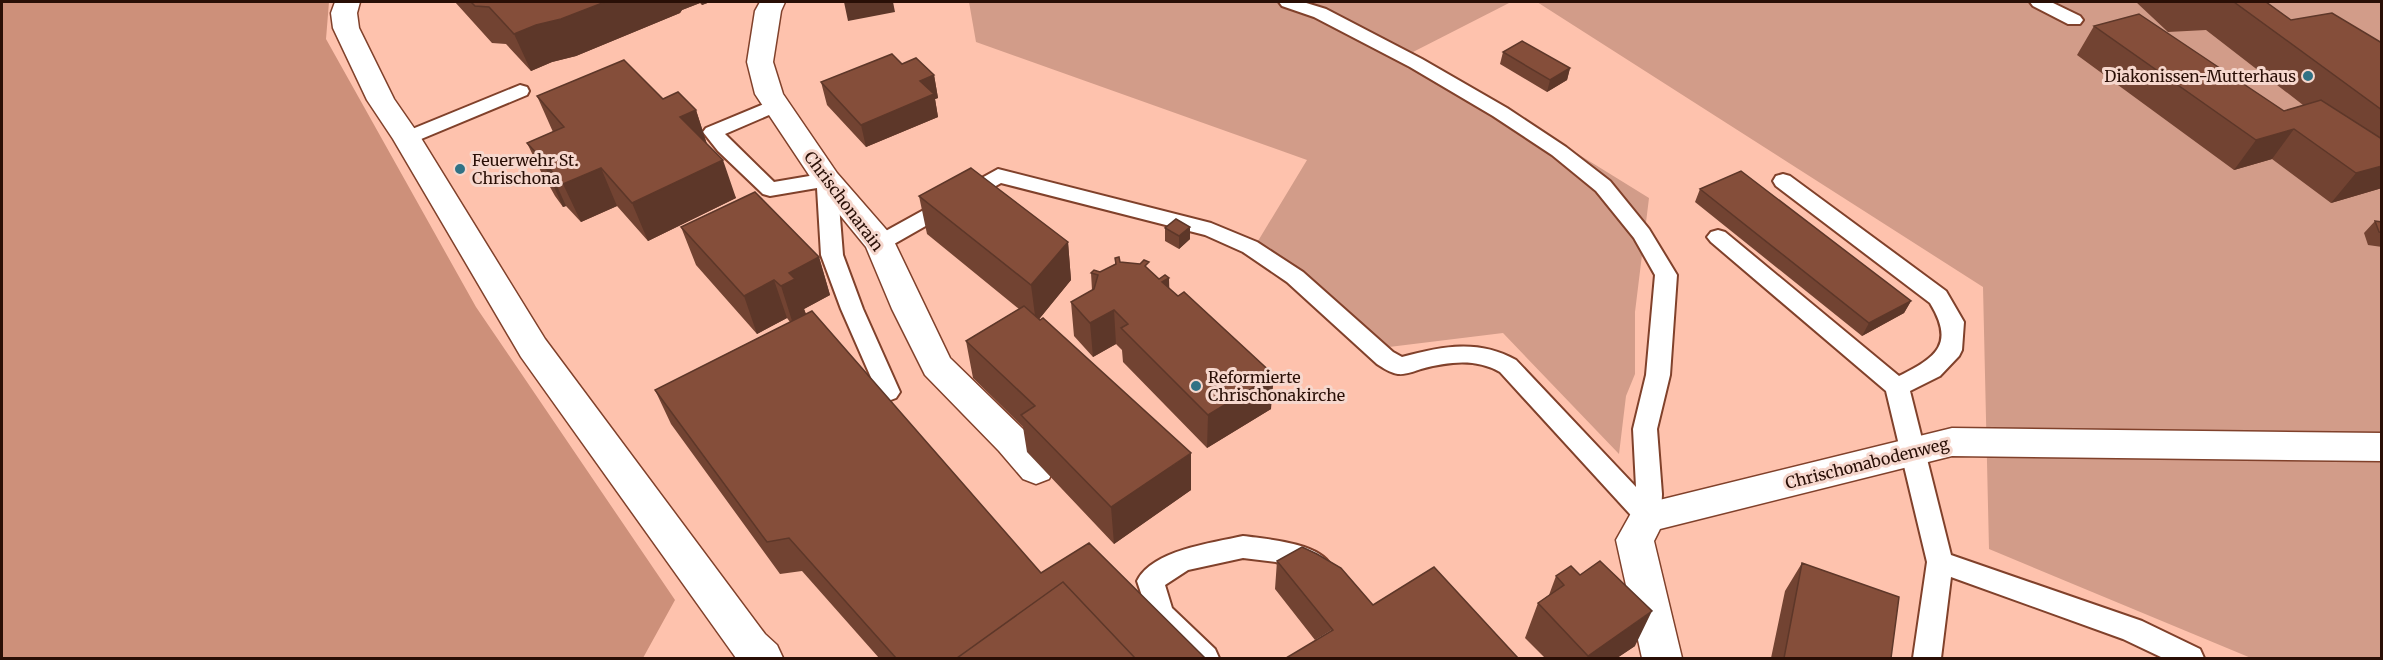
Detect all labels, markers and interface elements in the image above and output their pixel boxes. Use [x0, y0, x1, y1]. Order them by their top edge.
place label: Diakonissen-Mutterhaus [2104, 66, 2296, 86]
marker: Diakonissen-Mutterhaus [2301, 69, 2315, 83]
street label: Chrischonarain [800, 147, 888, 255]
place label: Feuerwehr St. Chrischona [472, 150, 578, 188]
marker: Feuerwehr St. Chrischona [453, 162, 467, 176]
place label: Reformierte Chrischonakirche [1208, 367, 1345, 405]
marker: Reformierte Chrischonakirche [1189, 379, 1203, 393]
street label: Chrischonabodenweg [1783, 433, 1951, 493]

